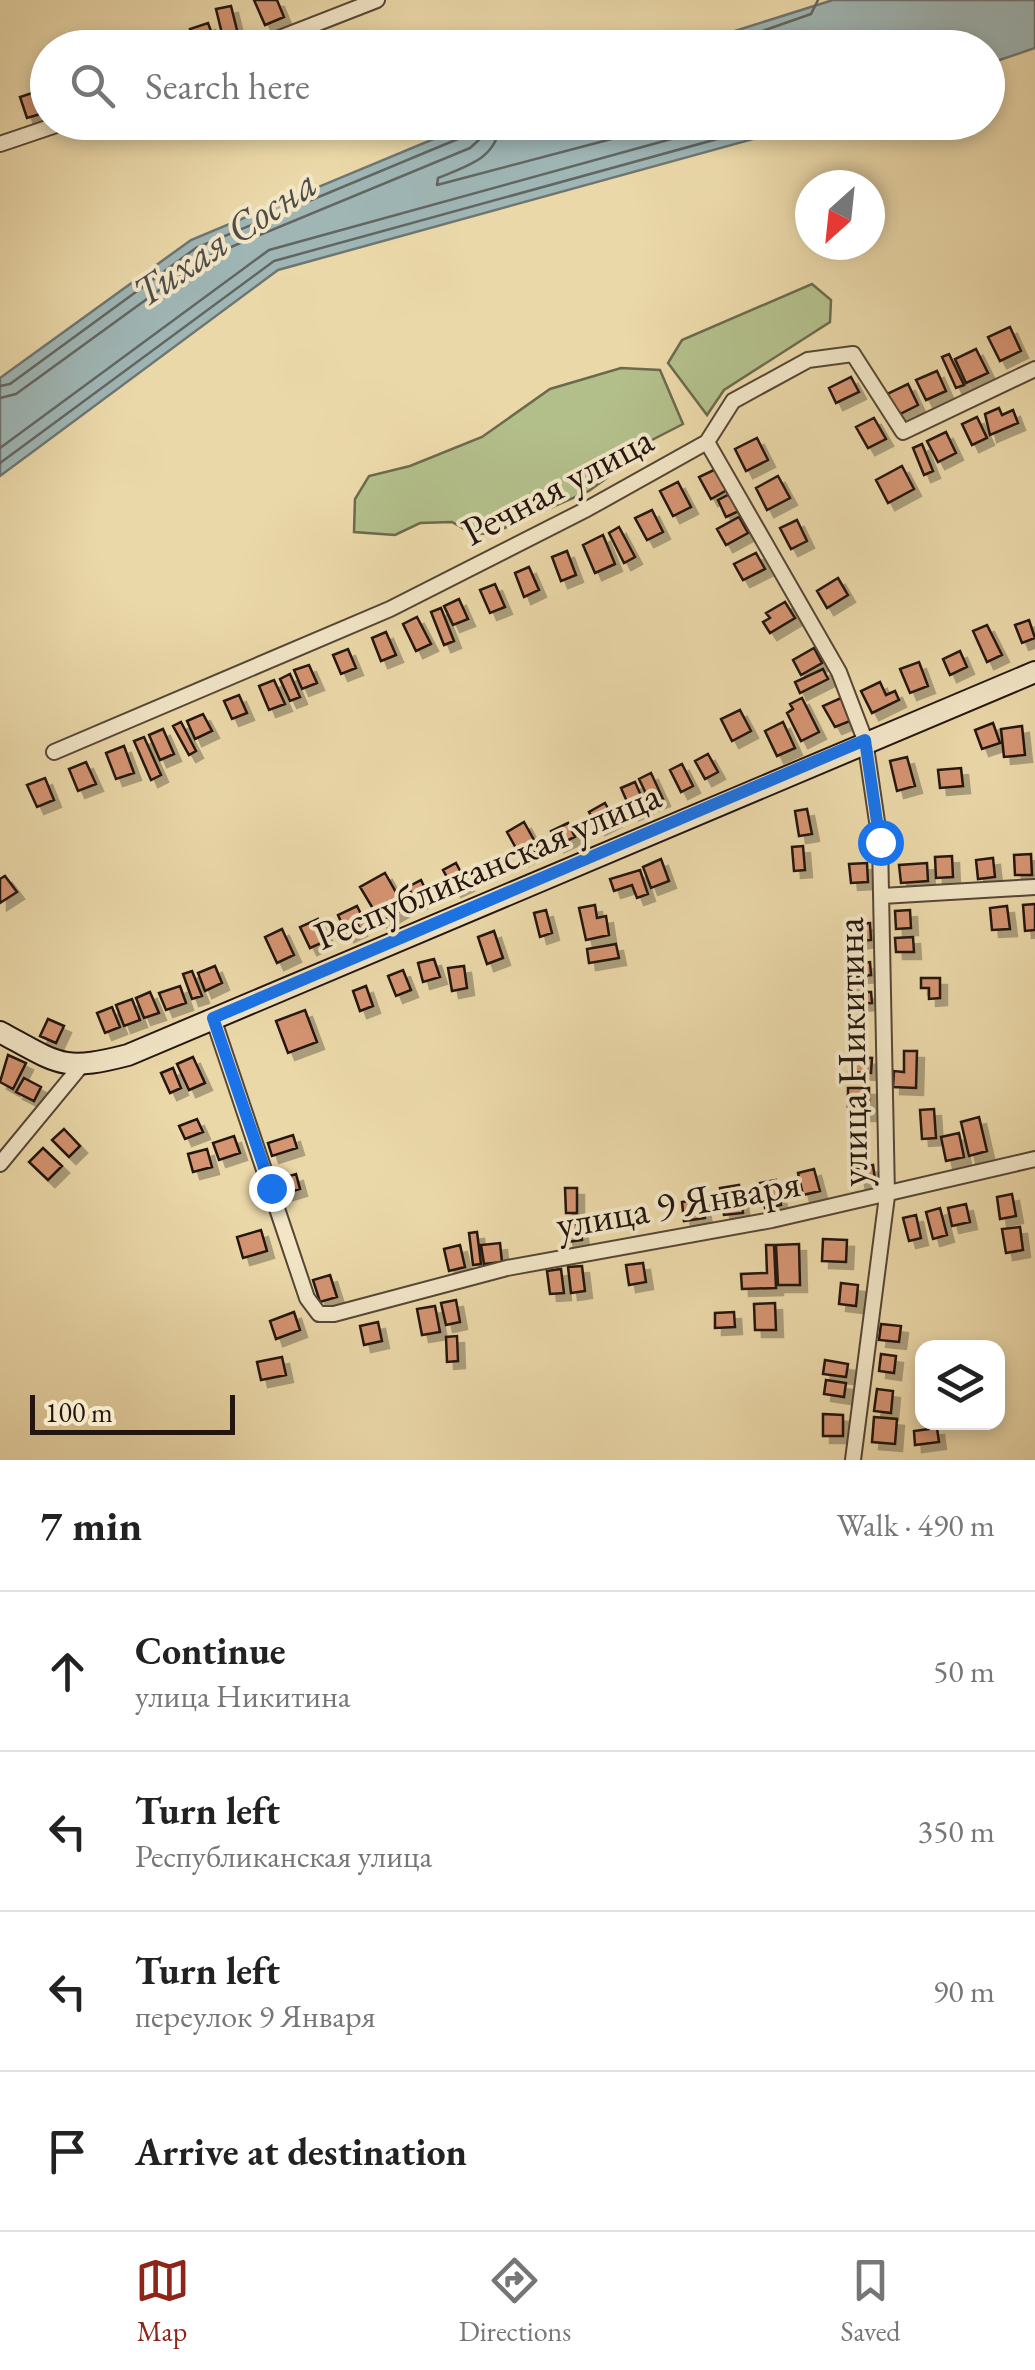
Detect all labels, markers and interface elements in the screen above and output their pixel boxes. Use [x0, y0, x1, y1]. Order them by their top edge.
search box [30, 30, 1005, 140]
icon: search [65, 58, 120, 113]
text: Search here [145, 61, 310, 110]
water label: Тихая Сосна [121, 155, 327, 319]
north arrow [795, 170, 885, 260]
street label: Речная улица [452, 413, 662, 557]
street label: Республиканская улица [306, 768, 668, 962]
route start [858, 820, 904, 866]
street label: улица Никитина [823, 917, 879, 1187]
street label: улица 9 Января [552, 1156, 804, 1250]
route end [249, 1166, 295, 1212]
map controls [915, 1340, 1005, 1430]
button: layers [915, 1340, 1005, 1430]
scale bar [30, 1390, 235, 1434]
text: 100 m [45, 1394, 113, 1430]
text: 7 min [40, 1498, 142, 1553]
text: Walk · 490 m [837, 1504, 995, 1546]
text: Continue [135, 1626, 286, 1675]
icon: ahead [40, 1644, 95, 1699]
text: 50 m [933, 1650, 995, 1692]
text: улица Никитина [135, 1675, 351, 1717]
text: Turn left [135, 1786, 280, 1835]
icon: left [40, 1804, 95, 1859]
text: 350 m [918, 1810, 995, 1852]
text: Республиканская улица [135, 1835, 432, 1877]
text: Turn left [135, 1946, 280, 1995]
icon: left [40, 1964, 95, 2019]
text: 90 m [933, 1970, 995, 2012]
text: переулок 9 Января [135, 1995, 375, 2037]
icon: arrive [40, 2124, 95, 2179]
text: Arrive at destination [135, 2127, 467, 2176]
tab: Map [135, 2253, 190, 2349]
tab: Directions [459, 2253, 571, 2349]
tab: Saved [840, 2253, 900, 2349]

